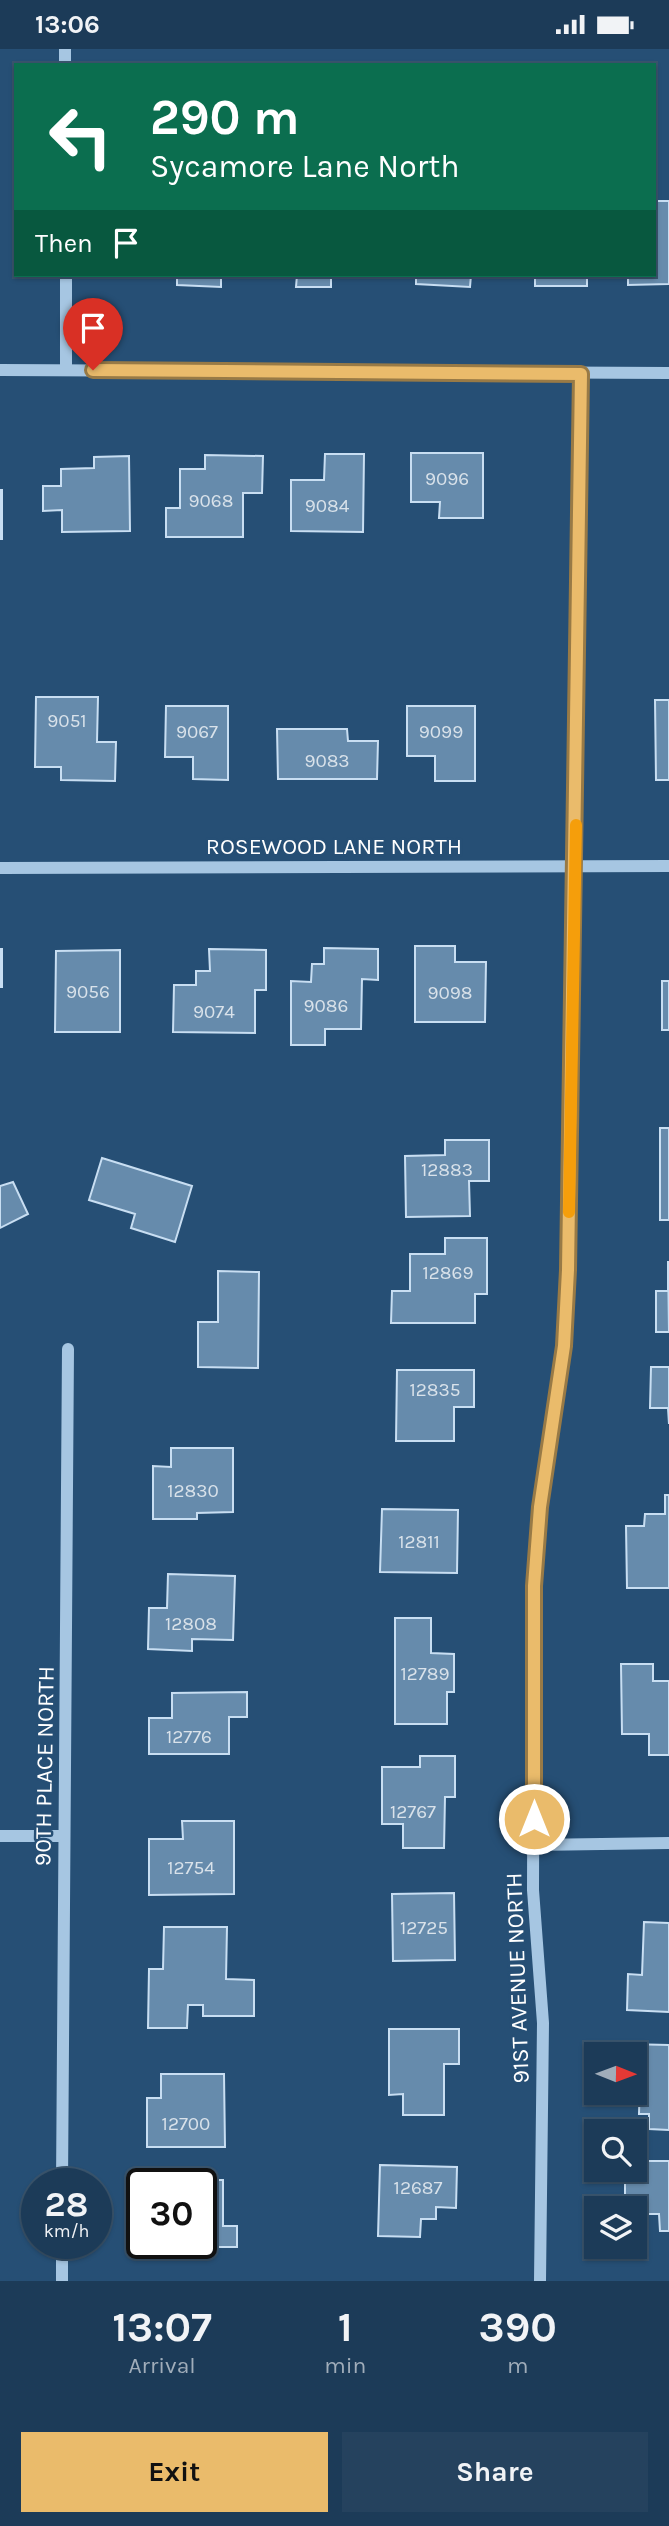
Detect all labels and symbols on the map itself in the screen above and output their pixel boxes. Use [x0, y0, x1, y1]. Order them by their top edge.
pin [63, 298, 123, 370]
house number: 9096 [425, 468, 469, 490]
house number: 9068 [189, 490, 233, 512]
house number: 9084 [305, 495, 350, 517]
house number: 9051 [47, 710, 87, 732]
house number: 9067 [176, 721, 218, 743]
house number: 9099 [419, 721, 463, 743]
house number: 9083 [304, 750, 350, 772]
street label: ROSEWOOD LANE NORTH [206, 833, 462, 860]
house number: 9056 [66, 981, 110, 1003]
house number: 9098 [428, 982, 473, 1004]
house number: 9086 [304, 995, 348, 1017]
house number: 9074 [193, 1001, 235, 1023]
house number: 12883 [421, 1159, 473, 1181]
house number: 12869 [423, 1262, 473, 1284]
house number: 12835 [410, 1379, 460, 1401]
house number: 12830 [167, 1480, 219, 1502]
house number: 12811 [398, 1531, 440, 1553]
house number: 12808 [165, 1613, 217, 1635]
house number: 12789 [401, 1663, 449, 1685]
street label: 90TH PLACE NORTH [29, 1666, 60, 1866]
house number: 12776 [166, 1726, 212, 1748]
position arrow [497, 1782, 571, 1856]
house number: 12767 [390, 1801, 436, 1823]
house number: 12754 [167, 1857, 215, 1879]
street label: 91ST AVENUE NORTH [500, 1872, 535, 2084]
house number: 12725 [400, 1917, 448, 1939]
north arrow [584, 2042, 648, 2105]
house number: 12700 [162, 2113, 210, 2135]
speed limit sign: 30 [126, 2168, 217, 2259]
house number: 12687 [394, 2177, 442, 2199]

